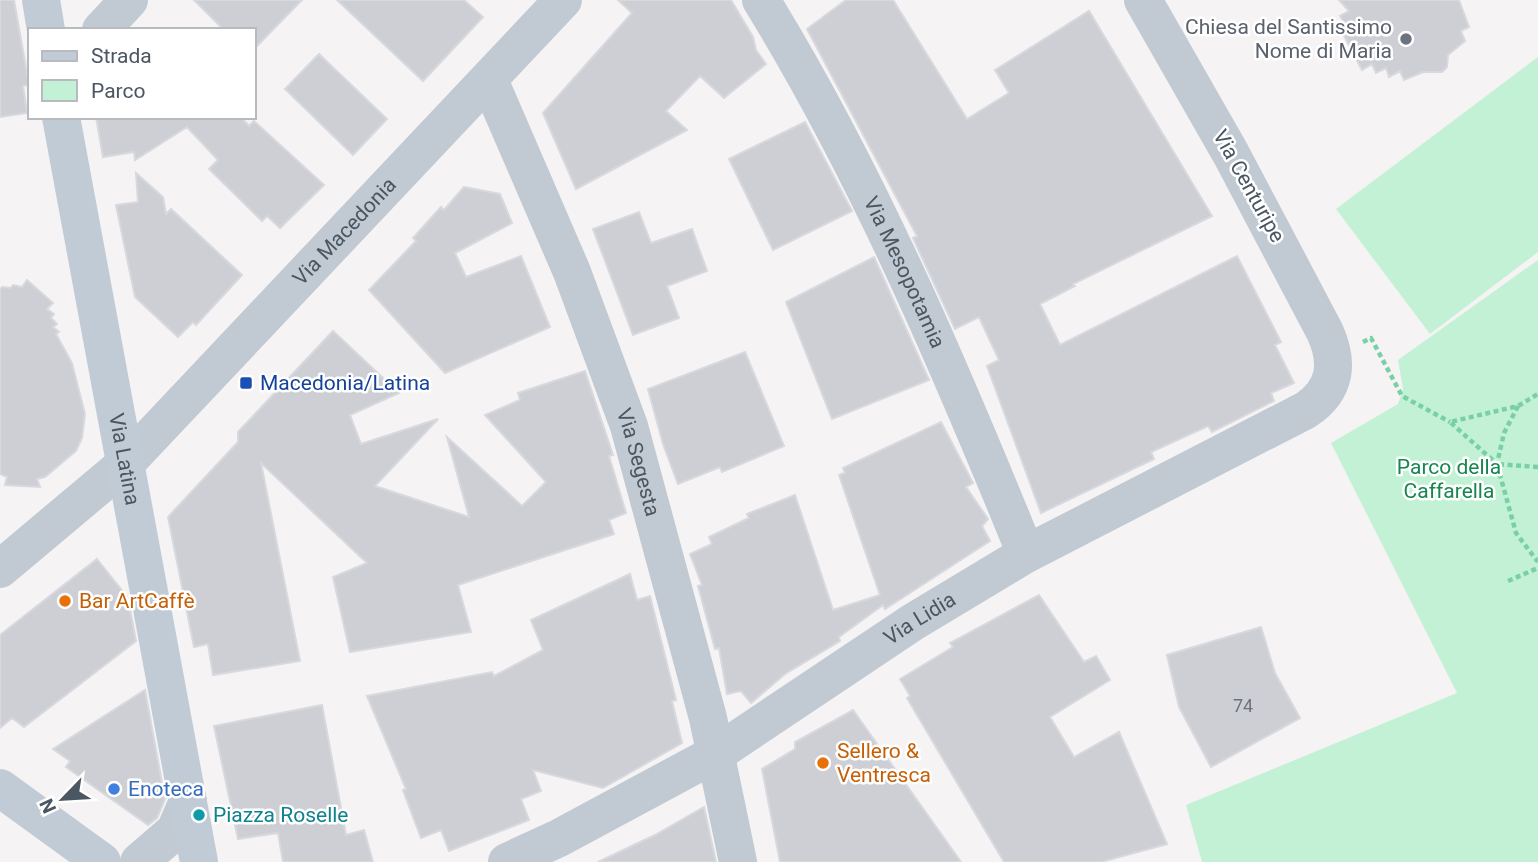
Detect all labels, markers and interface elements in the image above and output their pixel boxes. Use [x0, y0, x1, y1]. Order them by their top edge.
place label: Chiesa del Santissimo Nome di Maria [1185, 15, 1392, 63]
legend [28, 28, 256, 119]
marker: Chiesa del Santissimo Nome di Maria [1398, 31, 1414, 47]
text: Strada [91, 44, 152, 68]
text: Parco [91, 79, 145, 103]
street label: Via Centuripe [1208, 125, 1290, 247]
street label: Via Macedonia [288, 173, 401, 290]
street label: Via Mesopotamia [859, 193, 950, 352]
place label: Macedonia/Latina [260, 371, 430, 395]
marker: Macedonia/Latina [238, 375, 254, 391]
street label: Via Segesta [612, 405, 665, 519]
street label: Via Latina [104, 411, 145, 507]
park label: Parco della Caffarella [1397, 455, 1501, 503]
street label: Via Lidia [879, 587, 960, 650]
place label: Bar ArtCaffè [79, 589, 195, 613]
marker: Bar ArtCaffè [57, 593, 73, 609]
house number: 74 [1233, 695, 1253, 716]
place label: Sellero & Ventresca [837, 739, 931, 787]
marker: Sellero & Ventresca [815, 755, 831, 771]
north arrow [28, 764, 98, 834]
place label: Enoteca [128, 777, 204, 801]
marker: Enoteca [106, 781, 122, 797]
text: N [35, 795, 61, 817]
place label: Piazza Roselle [213, 803, 349, 827]
marker: Piazza Roselle [191, 807, 207, 823]

